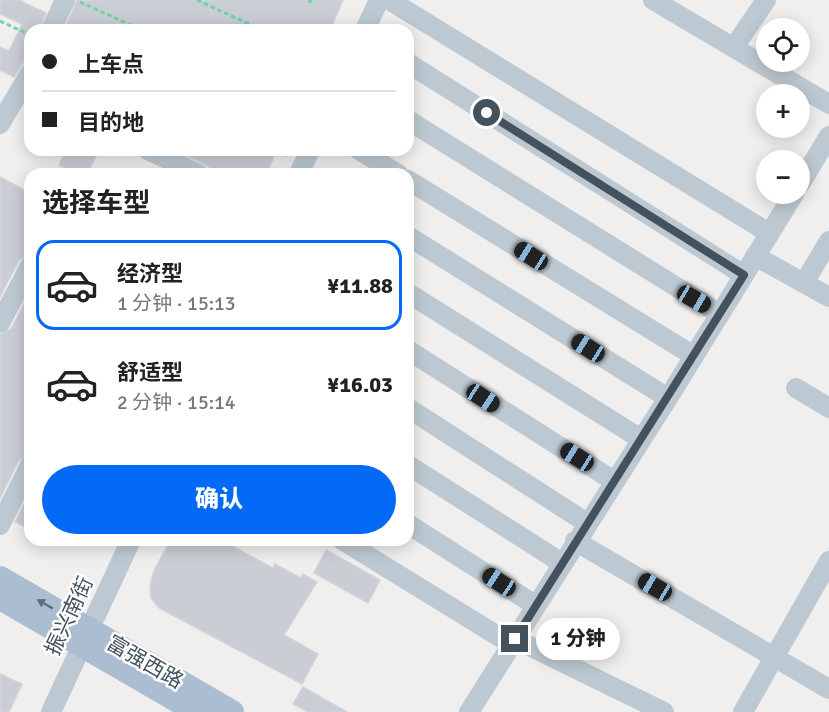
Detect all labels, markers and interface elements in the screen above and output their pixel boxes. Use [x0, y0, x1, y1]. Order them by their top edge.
map controls [756, 18, 810, 204]
button: locate [756, 18, 810, 72]
text: 上车点 [78, 51, 144, 78]
button: + [756, 84, 810, 138]
route start [473, 99, 500, 126]
text: 目的地 [78, 109, 144, 136]
button: − [756, 150, 810, 204]
text: 选择车型 [42, 187, 150, 220]
car [511, 239, 551, 273]
icon: car [45, 258, 99, 312]
text: 经济型 [117, 260, 183, 287]
text: ¥11.88 [327, 272, 393, 299]
car [674, 282, 714, 316]
text: 1 分钟 · 15:13 [117, 291, 236, 316]
car [568, 331, 608, 365]
icon: car [45, 357, 99, 411]
text: 舒适型 [117, 359, 183, 386]
text: ¥16.03 [327, 371, 393, 398]
car [463, 381, 503, 415]
text: 2 分钟 · 15:14 [117, 390, 236, 415]
car [557, 440, 597, 474]
button: 确认 [42, 465, 396, 534]
car [479, 565, 519, 599]
car [635, 570, 675, 604]
street label: 振兴南街 [39, 572, 99, 660]
one-way arrow [36, 599, 53, 609]
callout: 1 分钟 [536, 618, 620, 660]
route end [501, 625, 528, 652]
text: 1 分钟 [550, 626, 606, 651]
street label: 富强西路 [102, 630, 188, 694]

